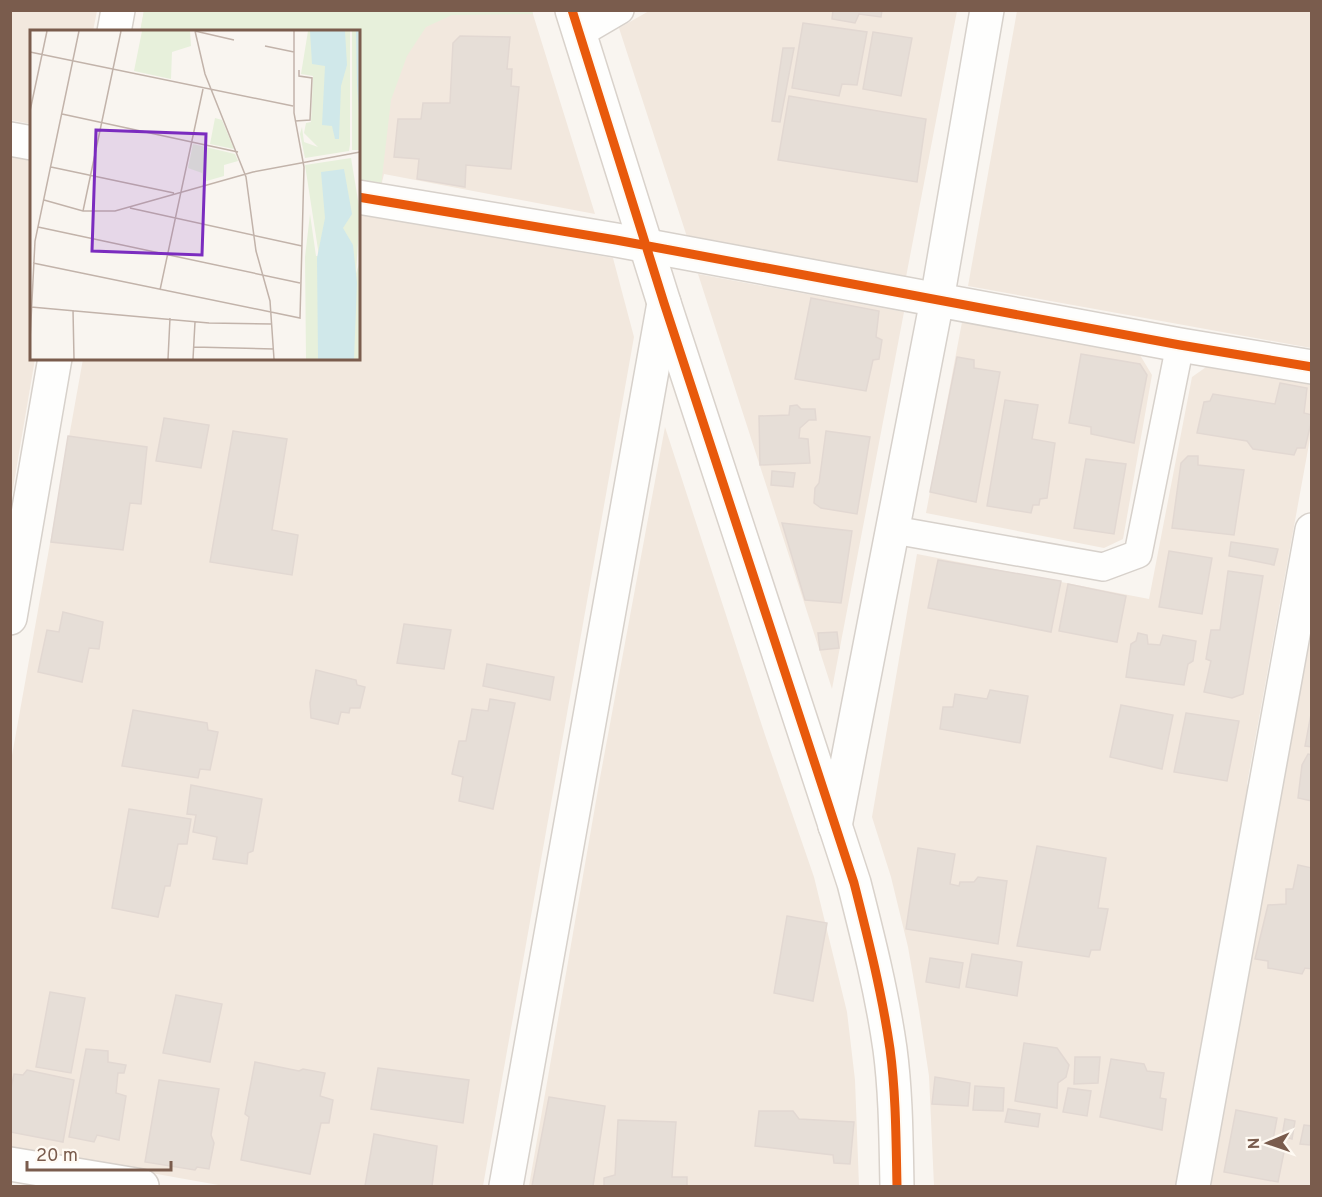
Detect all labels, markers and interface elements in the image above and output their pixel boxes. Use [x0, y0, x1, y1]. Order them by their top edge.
inset map [30, 30, 360, 360]
north arrow [1238, 1113, 1298, 1173]
scale bar [27, 1134, 171, 1172]
text: N [1245, 1137, 1265, 1150]
text: 20 m [36, 1145, 78, 1168]

